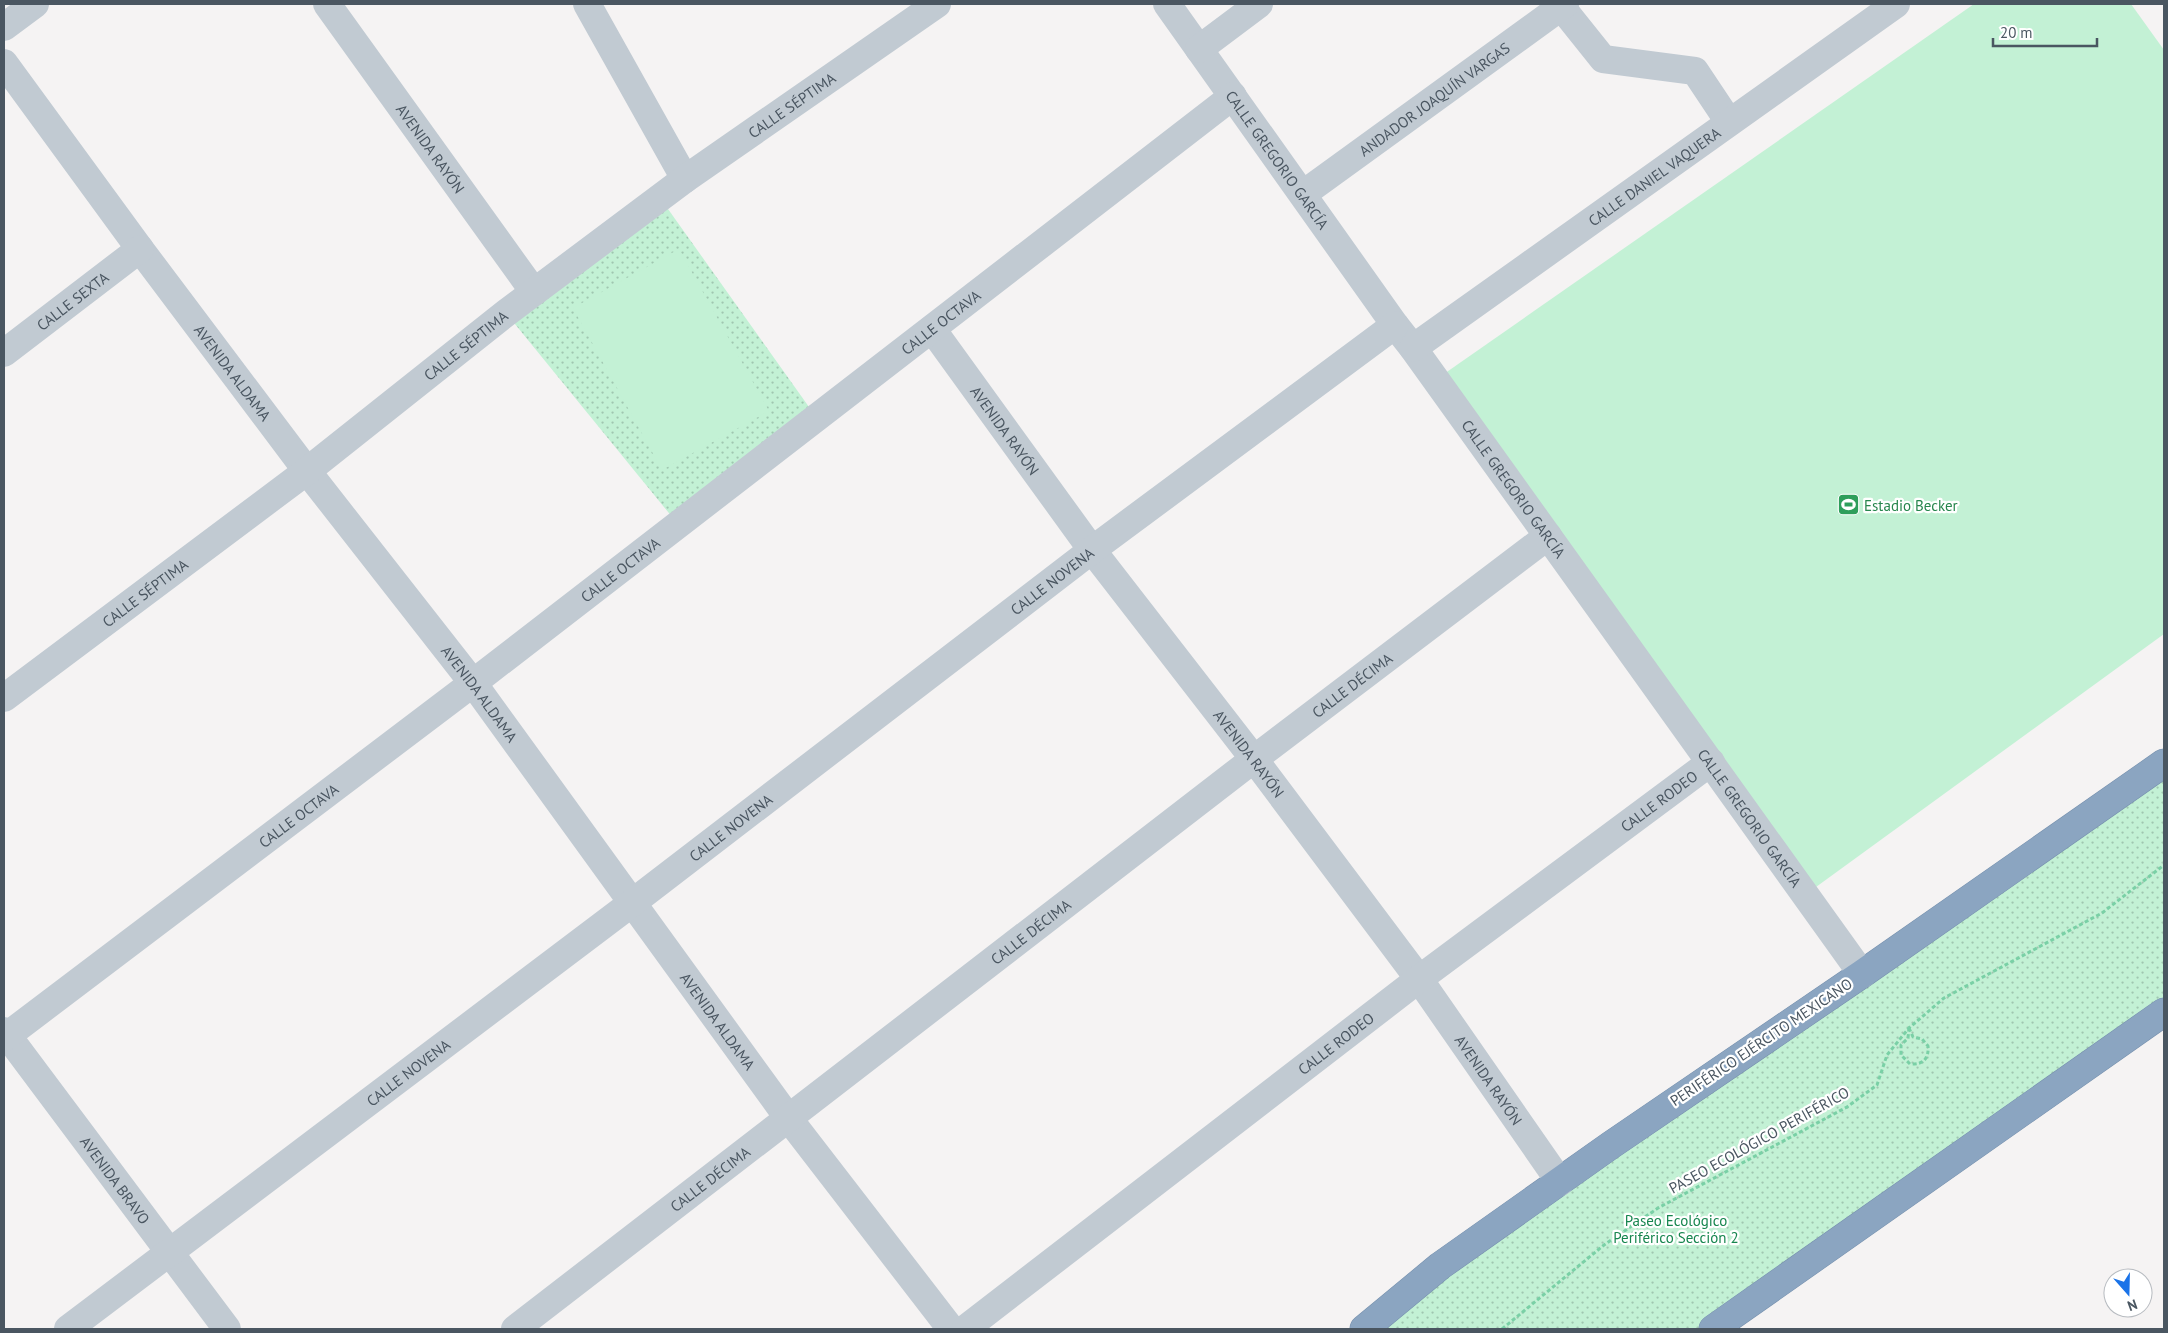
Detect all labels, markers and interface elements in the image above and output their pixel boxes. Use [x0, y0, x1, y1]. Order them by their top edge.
scale bar [1993, 15, 2097, 47]
text: 20 m [2000, 23, 2033, 42]
street label: ANDADOR JOAQUÍN VARGAS [1355, 38, 1513, 160]
street label: CALLE SÉPTIMA [744, 68, 839, 142]
street label: CALLE GREGORIO GARCÍA [1222, 87, 1333, 233]
street label: AVENIDA RAYÓN [392, 100, 469, 197]
street label: CALLE DANIEL VAQUERA [1584, 123, 1724, 230]
street label: CALLE SEXTA [33, 267, 112, 334]
street label: CALLE OCTAVA [897, 285, 984, 358]
street label: CALLE SÉPTIMA [420, 306, 512, 384]
street label: AVENIDA ALDAMA [191, 321, 275, 425]
street label: AVENIDA RAYÓN [967, 382, 1044, 478]
street label: CALLE GREGORIO GARCÍA [1458, 416, 1570, 562]
sports icon: Estadio Becker [1836, 493, 1860, 517]
place label: Estadio Becker [1864, 496, 1958, 515]
street label: CALLE OCTAVA [577, 533, 664, 606]
street label: CALLE NOVENA [1006, 543, 1097, 619]
street label: CALLE SÉPTIMA [98, 554, 192, 631]
street label: AVENIDA ALDAMA [438, 641, 522, 746]
street label: CALLE DÉCIMA [1308, 648, 1396, 721]
street label: AVENIDA RAYÓN [1210, 706, 1289, 801]
street label: CALLE GREGORIO GARCÍA [1694, 745, 1806, 891]
street label: CALLE RODEO [1617, 766, 1701, 836]
street label: CALLE OCTAVA [255, 779, 342, 852]
street label: CALLE NOVENA [685, 789, 776, 865]
street label: CALLE DÉCIMA [987, 894, 1074, 968]
street label: AVENIDA ALDAMA [676, 969, 760, 1074]
street label: PERIFÉRICO EJÉRCITO MEXICANO [1666, 974, 1856, 1110]
street label: CALLE RODEO [1294, 1008, 1378, 1079]
street label: AVENIDA RAYÓN [1451, 1031, 1527, 1128]
street label: CALLE NOVENA [362, 1034, 454, 1110]
street label: PASEO ECOLÓGICO PERIFÉRICO [1666, 1082, 1852, 1198]
street label: AVENIDA BRAVO [76, 1132, 154, 1227]
street label: CALLE DÉCIMA [666, 1142, 754, 1216]
park label: Paseo Ecológico Periférico Sección 2 [1613, 1211, 1739, 1247]
north arrow [2103, 1268, 2153, 1318]
text: N [2125, 1295, 2140, 1315]

